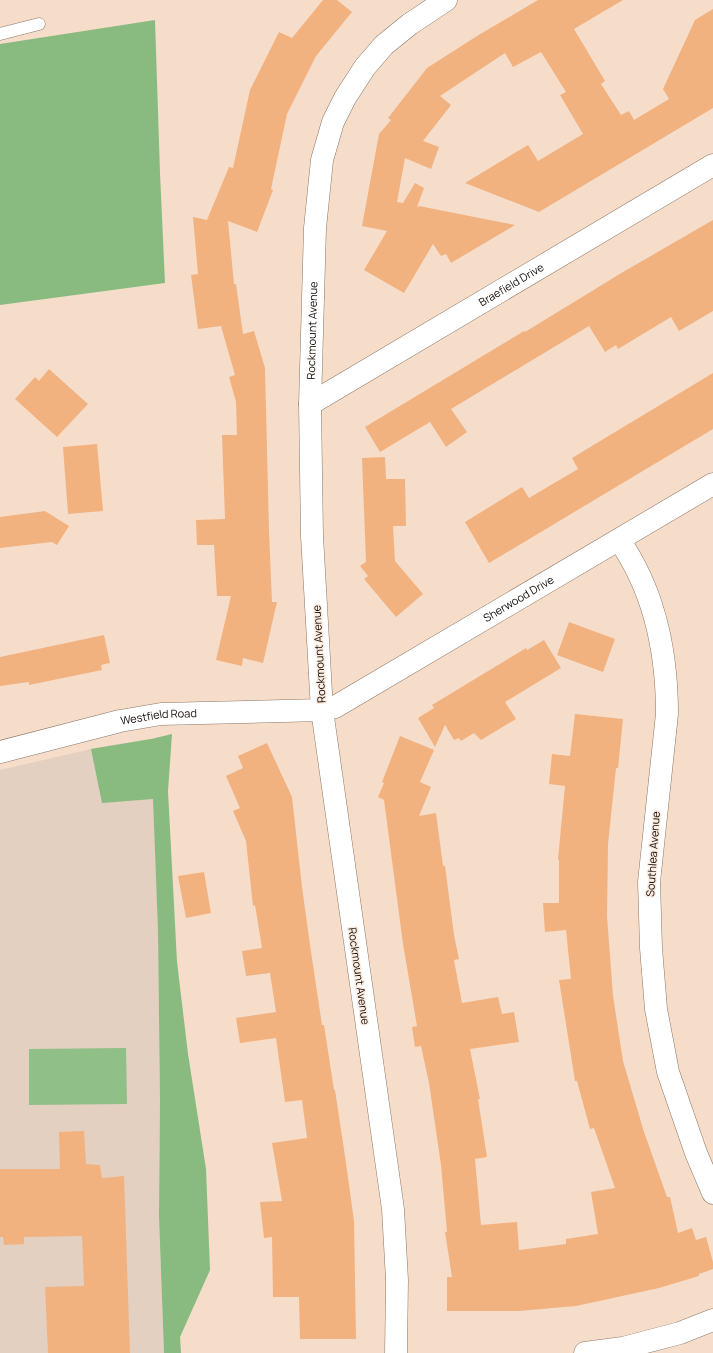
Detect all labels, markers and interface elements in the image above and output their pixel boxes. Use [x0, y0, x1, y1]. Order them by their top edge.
street label: Braefield Drive [476, 259, 547, 309]
street label: Rockmount Avenue [303, 281, 320, 380]
street label: Sherwood Drive [480, 571, 557, 625]
street label: Rockmount Avenue [308, 604, 329, 703]
street label: Westfield Road [119, 705, 197, 728]
street label: Southlea Avenue [642, 810, 663, 897]
street label: Rockmount Avenue [345, 926, 374, 1026]

